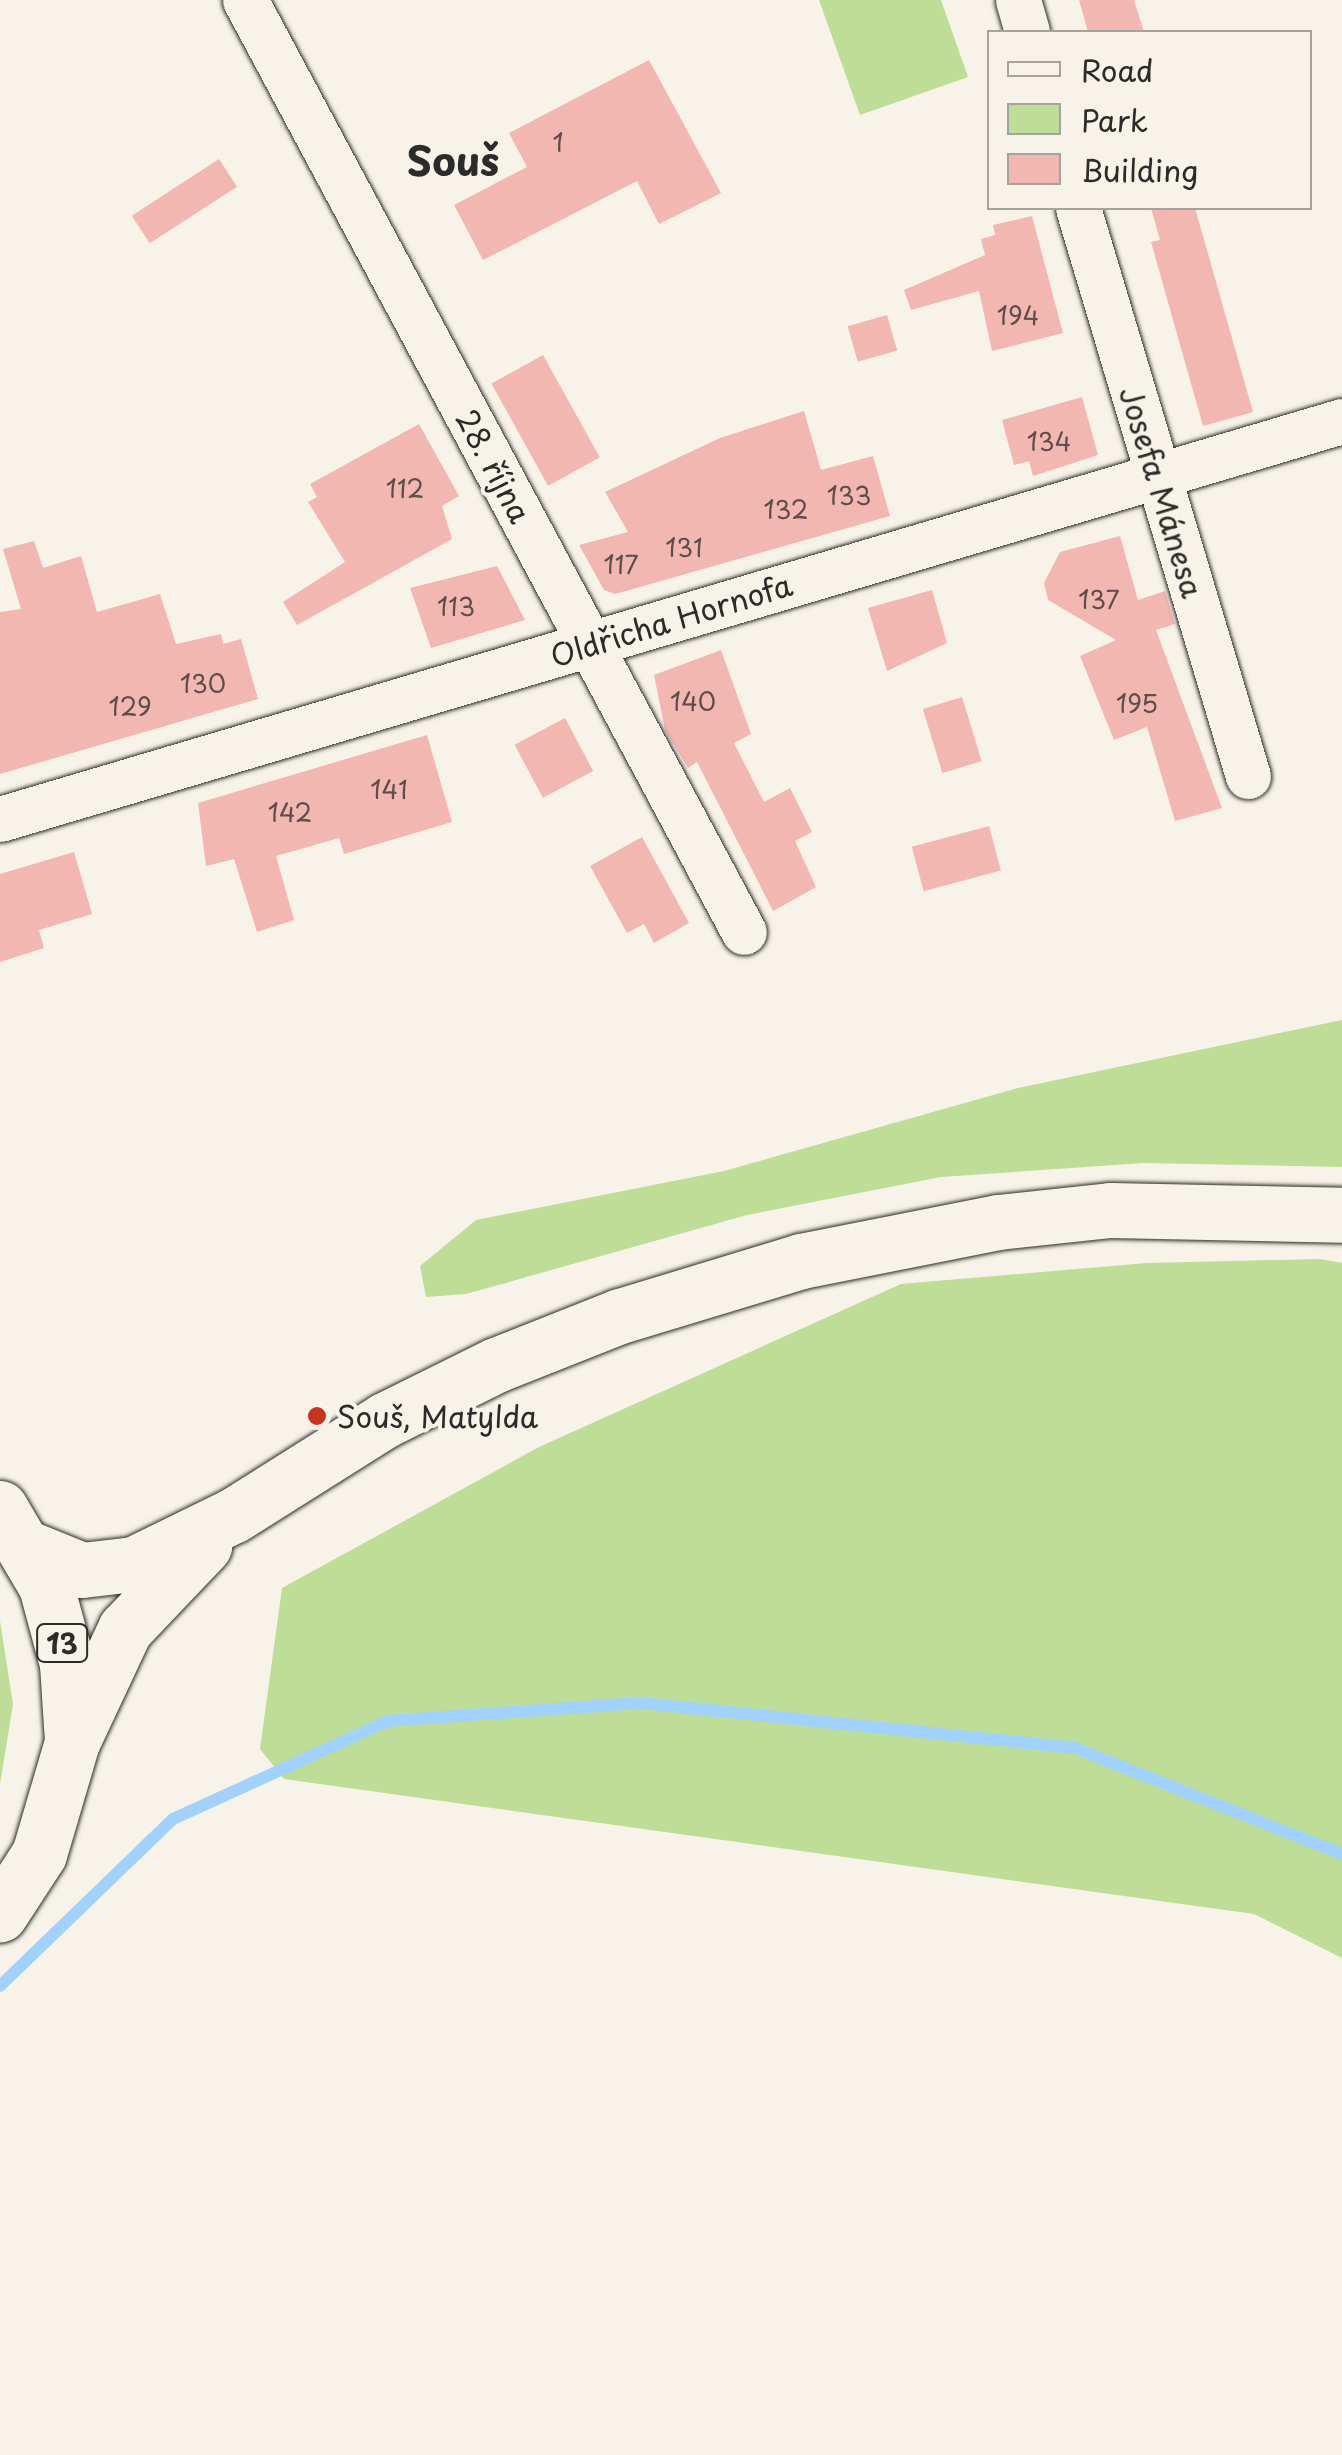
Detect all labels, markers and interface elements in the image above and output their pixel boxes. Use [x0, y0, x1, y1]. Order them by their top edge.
legend [987, 30, 1312, 210]
text: Road [1081, 47, 1154, 92]
text: Park [1081, 97, 1148, 142]
house number: 1 [552, 127, 564, 157]
district label: Souš [407, 136, 499, 184]
text: Building [1081, 147, 1198, 192]
house number: 194 [997, 300, 1039, 330]
street label: Josefa Mánesa [1113, 383, 1211, 601]
street label: 28. října [449, 403, 539, 529]
house number: 134 [1027, 426, 1071, 456]
house number: 112 [386, 473, 424, 503]
house number: 133 [827, 480, 871, 510]
house number: 132 [764, 494, 808, 524]
house number: 131 [665, 532, 703, 562]
house number: 117 [603, 549, 639, 579]
street label: Oldřicha Hornofa [546, 566, 796, 674]
house number: 137 [1078, 584, 1120, 614]
house number: 113 [437, 591, 475, 621]
house number: 130 [180, 668, 226, 698]
house number: 140 [670, 686, 716, 716]
house number: 195 [1116, 688, 1158, 718]
house number: 129 [108, 691, 152, 721]
house number: 141 [370, 774, 408, 804]
house number: 142 [268, 797, 312, 827]
place label: Souš, Matylda [337, 1398, 539, 1434]
marker: Souš, Matylda [306, 1405, 328, 1427]
road number: 13 [34, 1620, 90, 1666]

